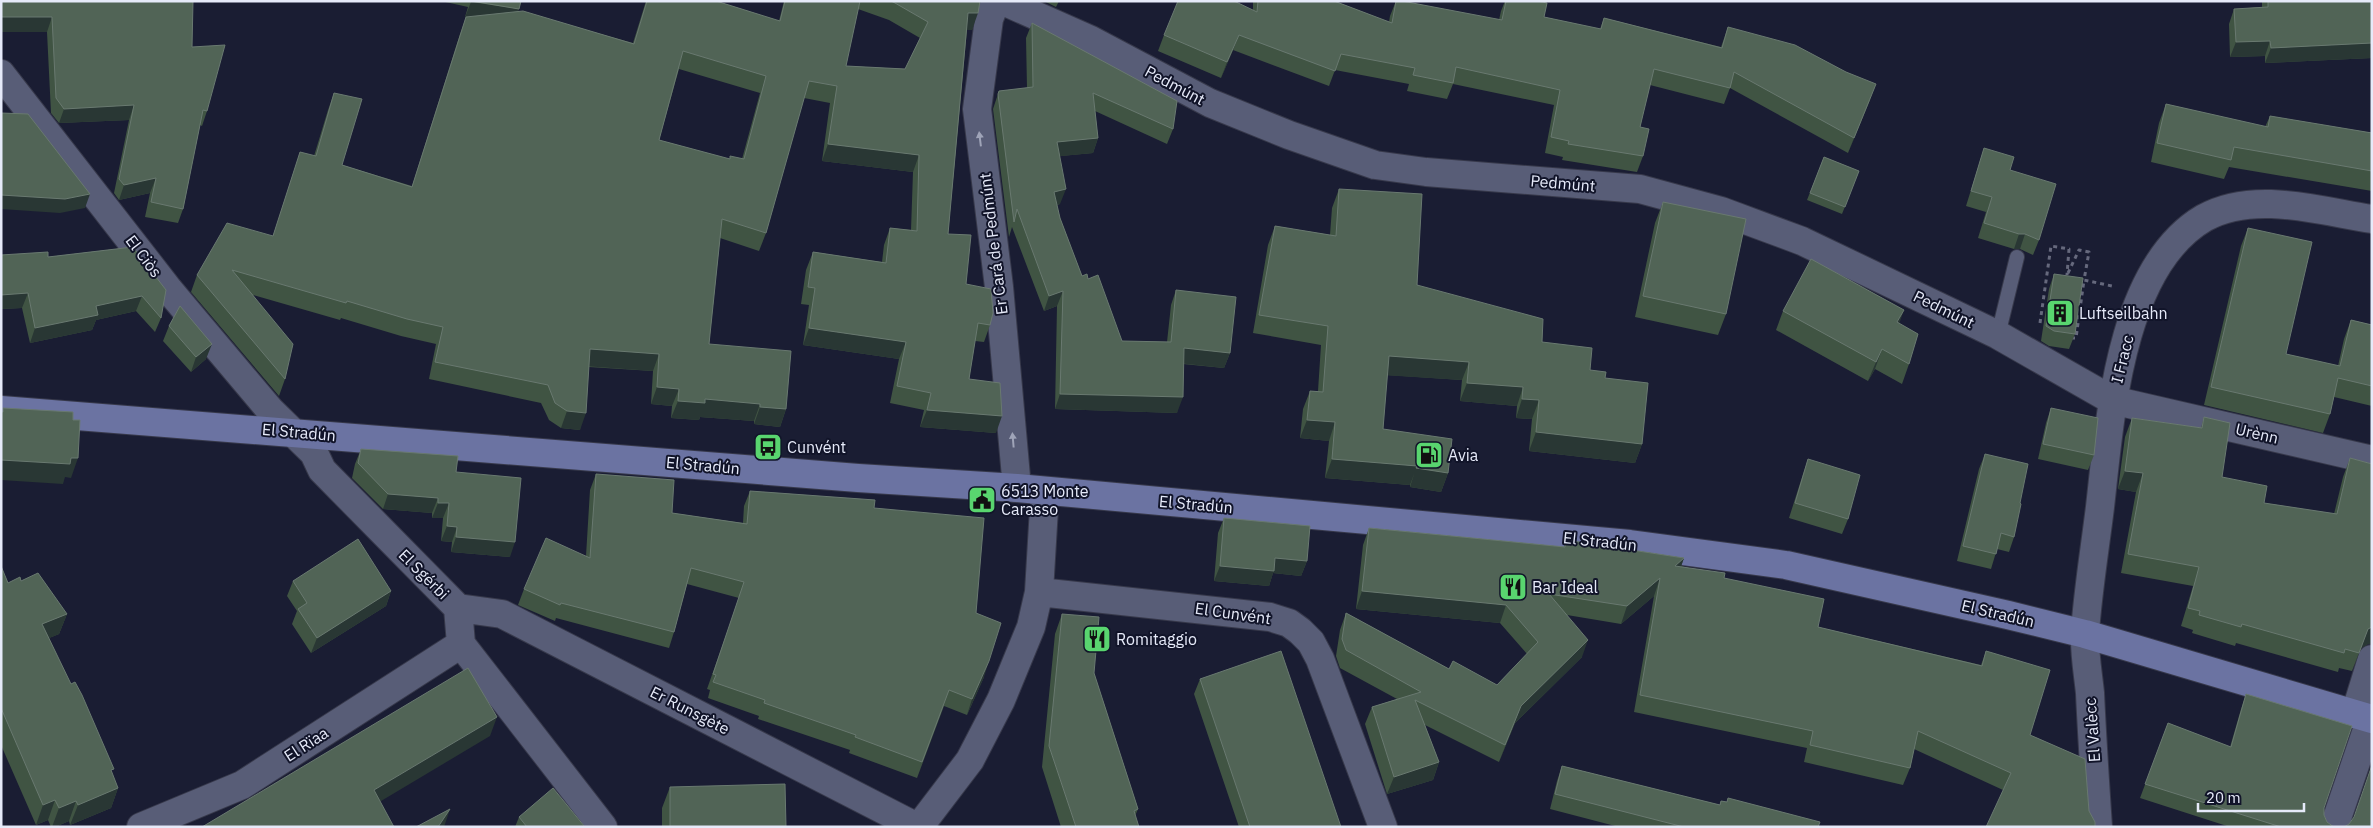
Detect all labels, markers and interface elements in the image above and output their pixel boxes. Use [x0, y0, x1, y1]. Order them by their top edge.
street label: Pedmúnt [1142, 61, 1208, 109]
one-way arrow [976, 131, 984, 147]
street label: Pedmúnt [1530, 170, 1596, 196]
street label: Er Cará de Pedmúnt [974, 172, 1012, 316]
street label: El Ciòs [122, 231, 166, 281]
street label: Pedmúnt [1910, 286, 1978, 332]
building icon: Luftseilbahn [2045, 298, 2075, 328]
place label: Luftseilbahn [2079, 303, 2168, 323]
street label: I Fracc [2106, 333, 2138, 385]
street label: Urènn [2234, 418, 2280, 448]
street label: El Stradún [261, 419, 337, 445]
bus stop icon: Cunvént [753, 432, 783, 462]
one-way arrow [1009, 432, 1017, 448]
place label: Cunvént [787, 437, 846, 457]
fuel station icon: Avia [1414, 440, 1444, 470]
place label: Avia [1448, 445, 1479, 465]
street label: El Stradún [665, 452, 741, 478]
place label: 6513 Monte Carasso [1001, 481, 1089, 519]
public building icon: 6513 Monte Carasso [967, 485, 997, 515]
street label: El Stradún [1158, 491, 1234, 517]
street label: El Stradún [1562, 527, 1638, 555]
street label: El Sgérbi [395, 545, 453, 603]
restaurant icon: Bar Ideal [1498, 572, 1528, 602]
place label: Bar Ideal [1532, 577, 1598, 597]
street label: El Stradún [1960, 595, 2036, 631]
street label: El Cunvént [1194, 598, 1272, 628]
restaurant icon: Romitaggio [1082, 624, 1112, 654]
place label: Romitaggio [1116, 629, 1197, 649]
street label: Er Runsgète [647, 681, 733, 739]
street label: El Valècc [2080, 697, 2104, 763]
street label: El Rïaa [280, 722, 332, 766]
scale bar [2198, 780, 2304, 812]
text: 20 m [2206, 788, 2241, 807]

